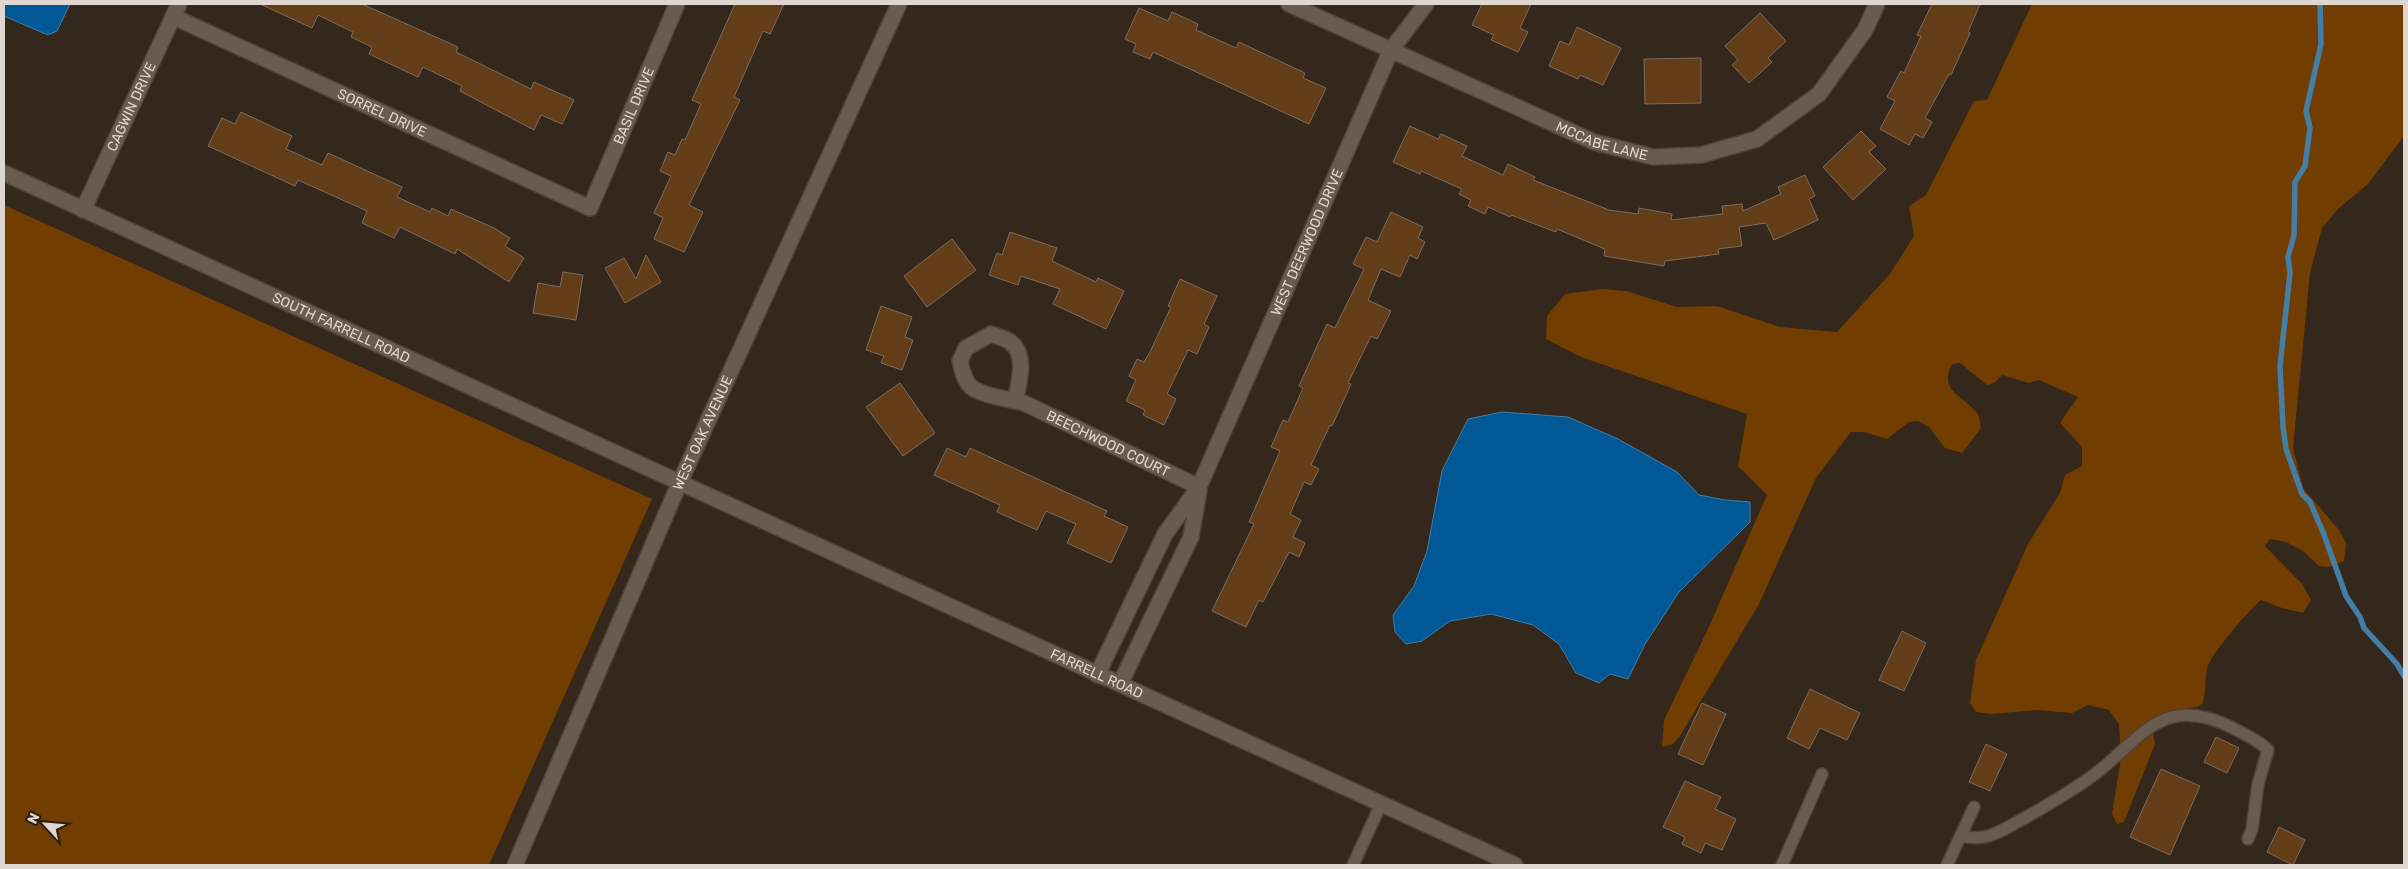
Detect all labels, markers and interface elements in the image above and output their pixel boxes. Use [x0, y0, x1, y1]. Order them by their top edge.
street label: CAGWIN DRIVE [103, 59, 159, 154]
street label: BASIL DRIVE [610, 64, 658, 147]
street label: SORREL DRIVE [335, 85, 429, 140]
street label: MCCABE LANE [1553, 117, 1650, 164]
street label: WEST DEERWOOD DRIVE [1267, 166, 1346, 318]
street label: SOUTH FARRELL ROAD [270, 289, 413, 366]
street label: WEST OAK AVENUE [669, 373, 736, 493]
street label: BEECHWOOD COURT [1044, 407, 1172, 480]
street label: FARRELL ROAD [1048, 645, 1146, 702]
north arrow [20, 799, 70, 849]
text: N [24, 810, 44, 827]

